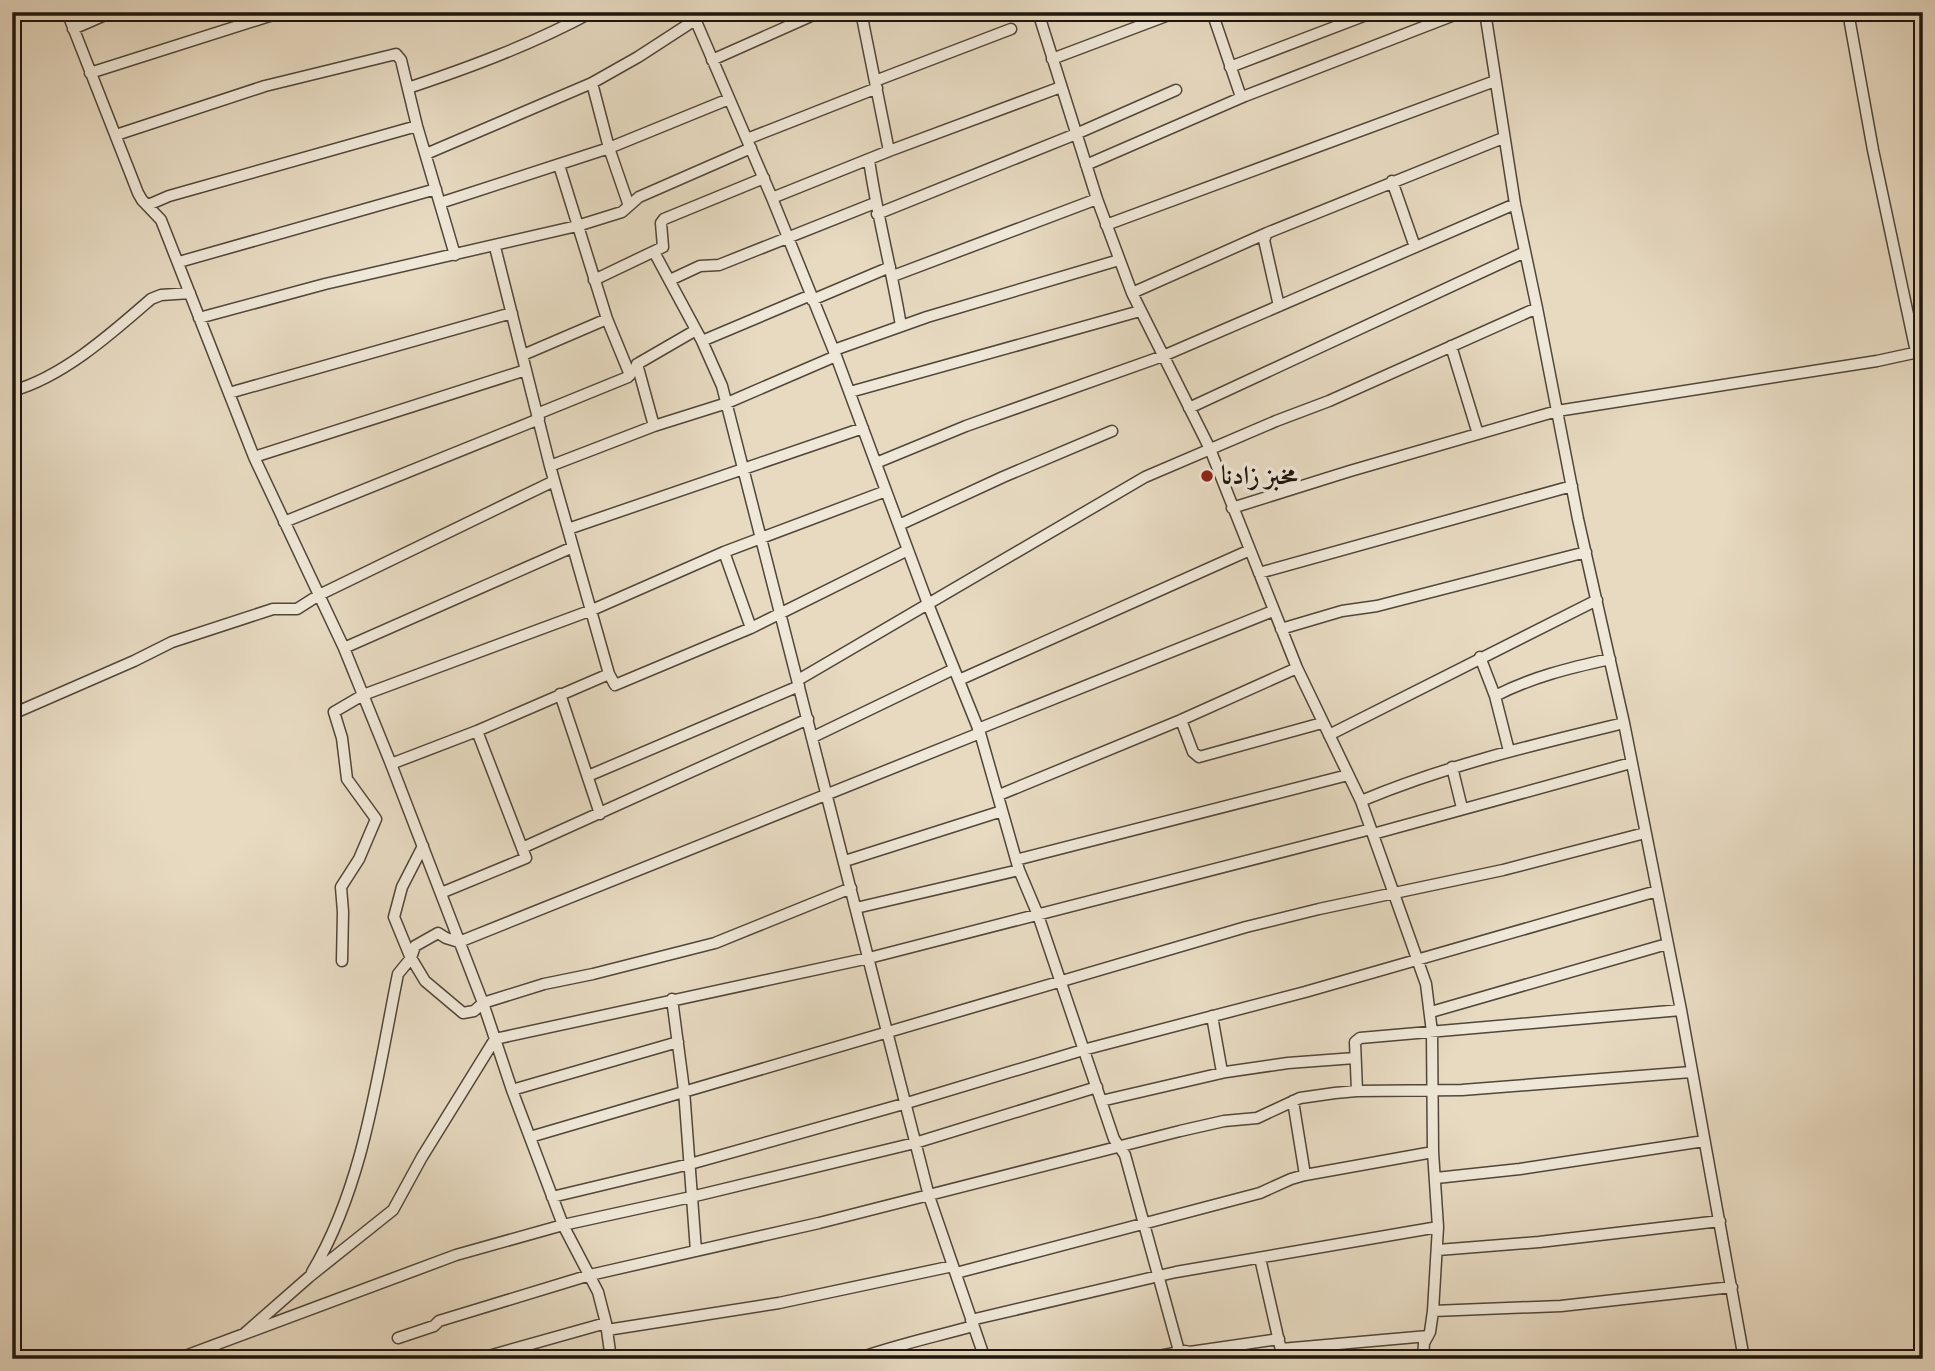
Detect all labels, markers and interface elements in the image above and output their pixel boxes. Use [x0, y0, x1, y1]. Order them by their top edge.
place label: مخبز زادنا [1221, 460, 1299, 492]
marker: مخبز زادنا [1199, 468, 1215, 484]

